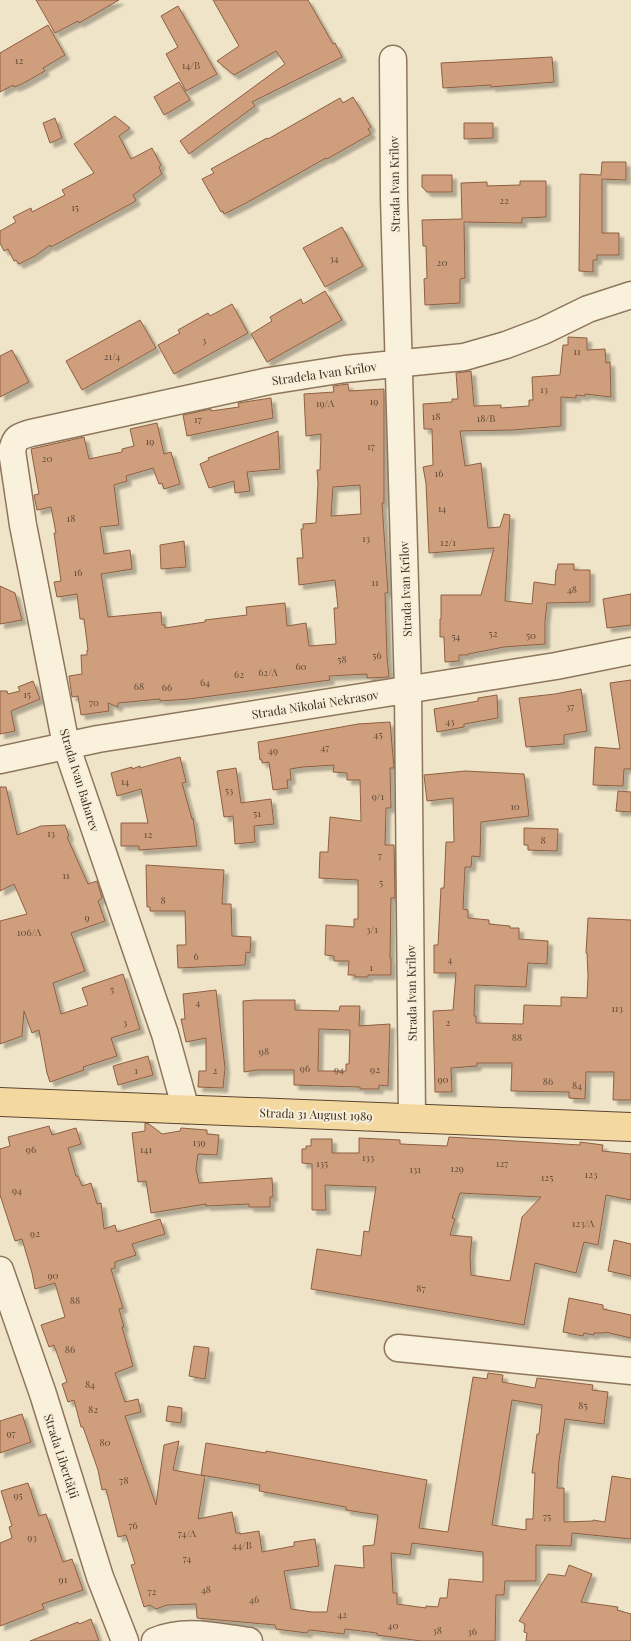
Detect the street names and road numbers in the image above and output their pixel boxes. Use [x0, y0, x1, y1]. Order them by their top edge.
street label: Strada Ivan Krîlov [385, 136, 403, 232]
street label: Stradela Ivan Krîlov [271, 358, 378, 388]
street label: Strada Ivan Krîlov [395, 541, 415, 637]
street label: Strada Nikolai Nekrasov [250, 686, 380, 722]
street label: Strada Ivan Baharev [57, 726, 103, 834]
street label: Strada Ivan Krîlov [402, 945, 420, 1041]
street label: Strada 31 August 1989 [259, 1104, 373, 1124]
street label: Strada Libertății [41, 1412, 83, 1501]

